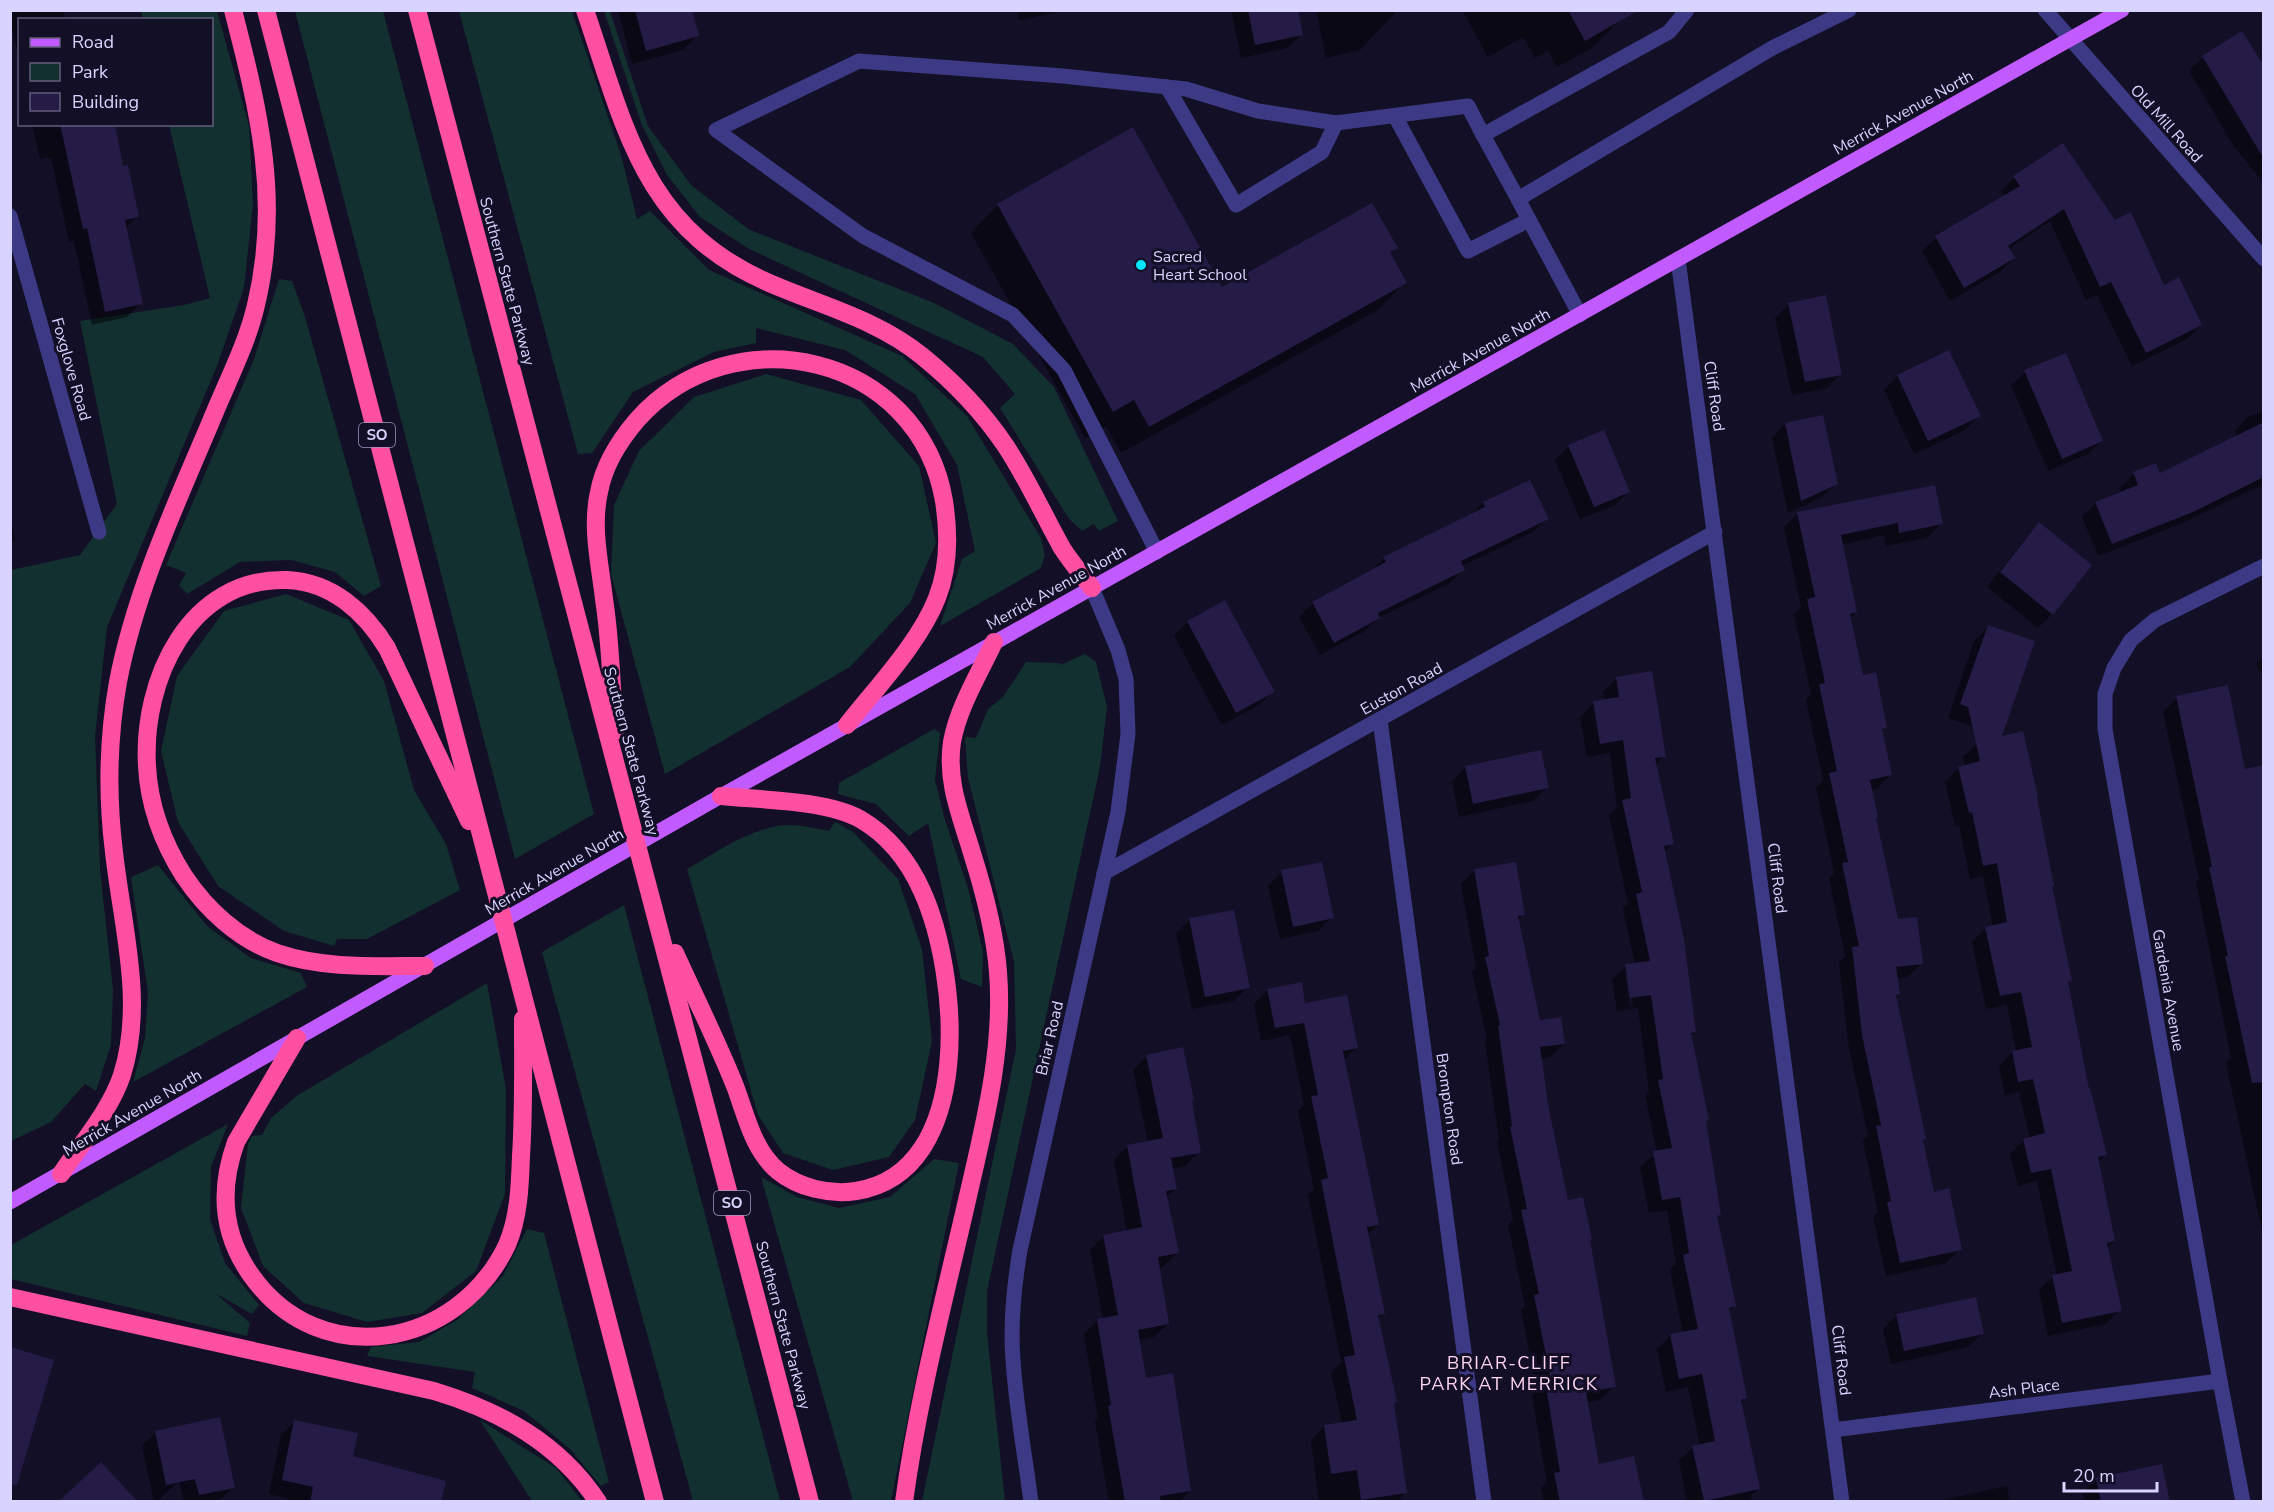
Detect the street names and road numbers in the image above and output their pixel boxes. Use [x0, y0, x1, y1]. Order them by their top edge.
street label: Merrick Avenue North [1829, 65, 1977, 161]
street label: Old Mill Road [2125, 80, 2207, 168]
street label: Southern State Parkway [474, 195, 540, 369]
street label: Merrick Avenue North [1406, 303, 1554, 399]
street label: Foxglove Road [46, 315, 96, 423]
street label: Cliff Road [1698, 359, 1730, 433]
road number: SO [359, 423, 395, 447]
street label: Merrick Avenue North [982, 540, 1130, 636]
street label: Euston Road [1356, 657, 1447, 720]
street label: Southern State Parkway [598, 665, 664, 839]
street label: Merrick Avenue North [481, 823, 628, 921]
street label: Cliff Road [1762, 842, 1792, 915]
street label: Gardenia Avenue [2146, 927, 2190, 1053]
street label: Briar Road [1031, 999, 1069, 1078]
street label: Brompton Road [1430, 1052, 1468, 1167]
street label: Merrick Avenue North [59, 1064, 206, 1162]
road number: SO [714, 1191, 750, 1215]
street label: Southern State Parkway [750, 1239, 816, 1413]
street label: Cliff Road [1826, 1324, 1856, 1397]
street label: Ash Place [1987, 1374, 2061, 1404]

